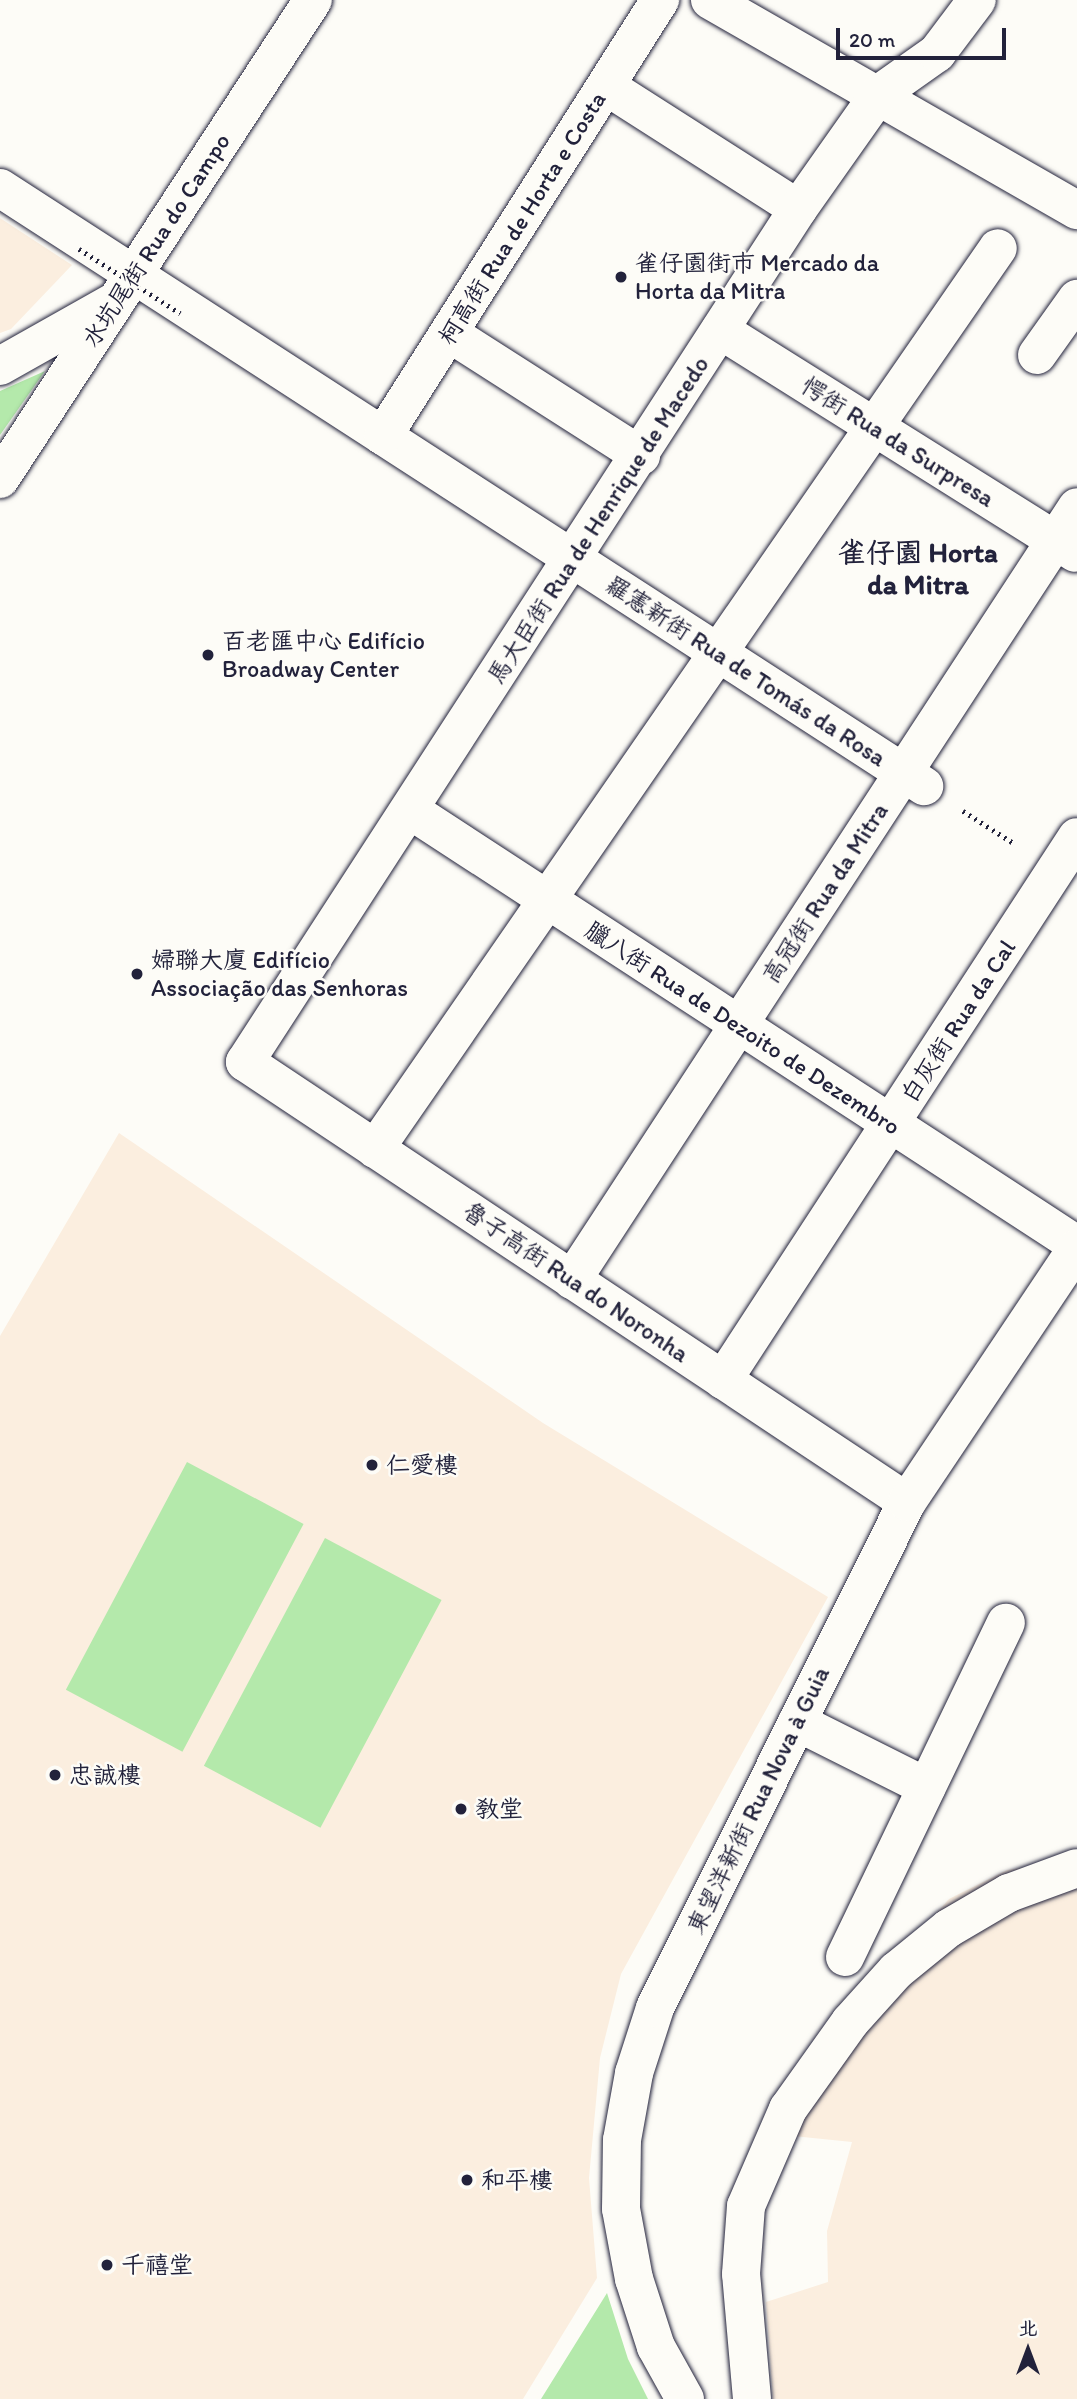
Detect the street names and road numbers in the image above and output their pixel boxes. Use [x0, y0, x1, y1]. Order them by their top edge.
street label: 柯高街 Rua de Horta e Costa [432, 86, 612, 350]
street label: 水坑尾街 Rua do Campo [76, 128, 236, 352]
street label: 馬大臣街 Rua de Henrique de Macedo [481, 351, 715, 689]
street label: 愕街 Rua da Surpresa [796, 371, 1000, 513]
street label: 羅憲新街 Rua de Tomás da Rosa [600, 569, 892, 773]
street label: 高冠街 Rua da Mitra [756, 798, 894, 988]
street label: 臘八街 Rua de Dezoito de Dezembro [580, 915, 906, 1141]
street label: 白灰街 Rua da Cal [895, 934, 1021, 1108]
street label: 魯子高街 Rua do Noronha [458, 1196, 694, 1368]
street label: 東望洋新街 Rua Nova à Guia [681, 1662, 835, 1938]

